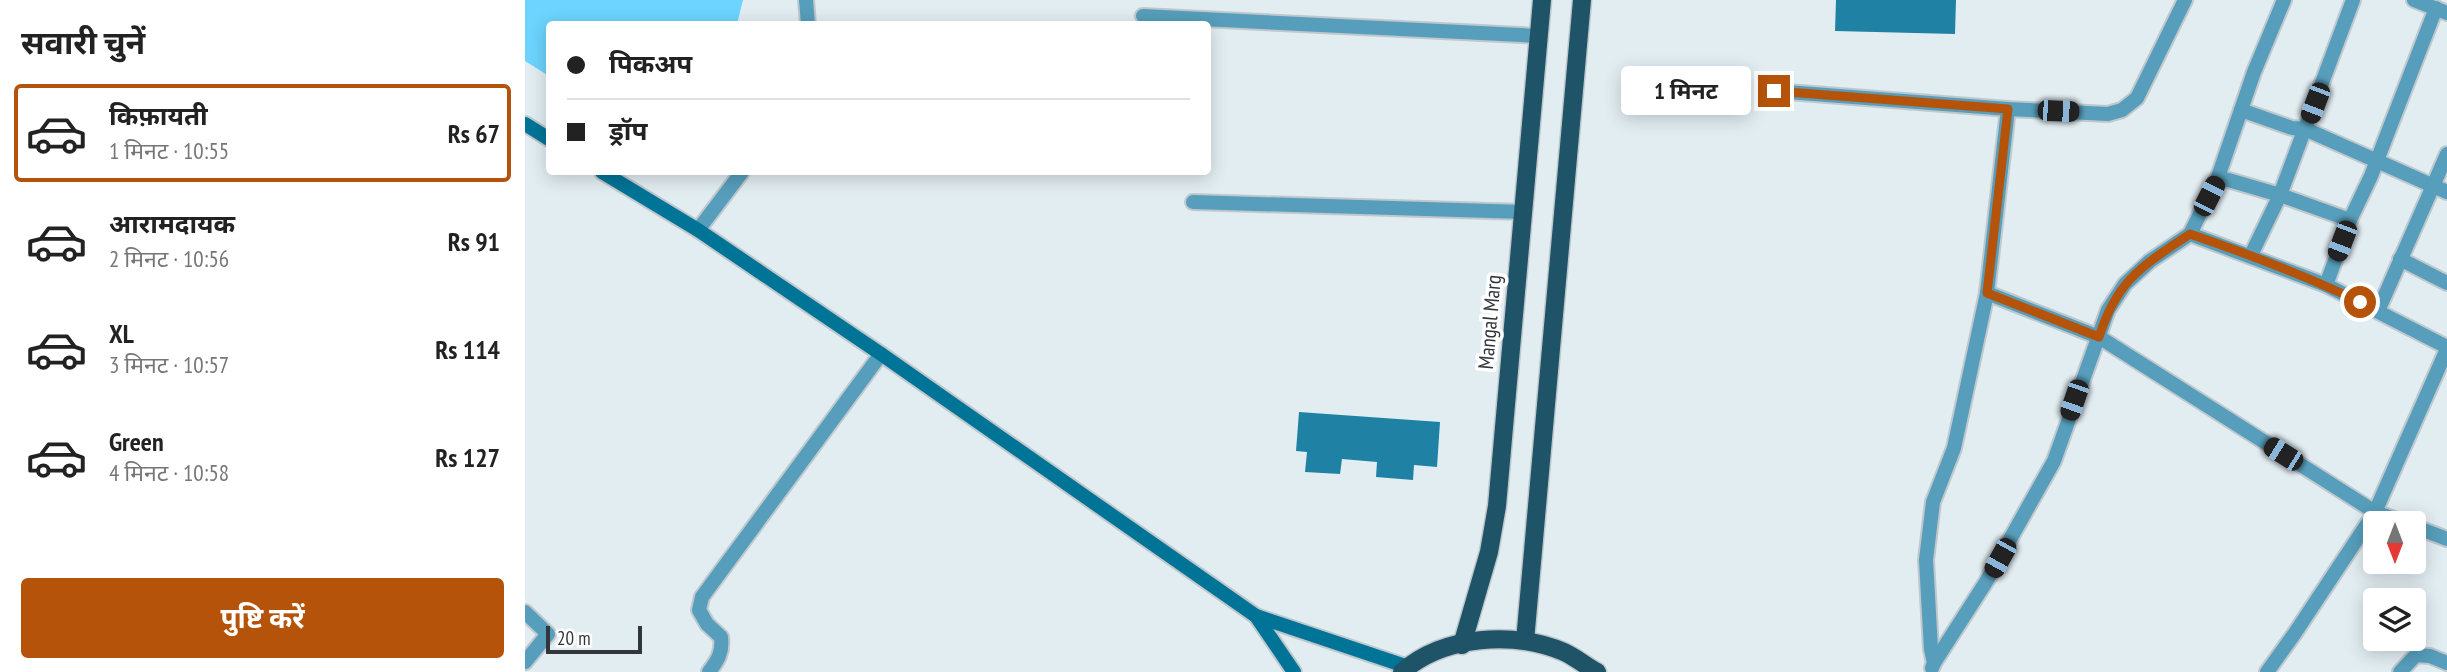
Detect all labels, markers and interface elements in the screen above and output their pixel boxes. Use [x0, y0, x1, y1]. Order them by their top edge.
text: सवारी चुनें [21, 21, 145, 63]
text: पिकअप [609, 47, 692, 80]
callout: 1 मिनट [1620, 66, 1749, 116]
route end [1758, 75, 1790, 107]
text: 1 मिनट [1654, 76, 1718, 105]
car [2298, 80, 2333, 126]
text: किफ़ायती [109, 99, 208, 132]
car [2037, 100, 2080, 122]
icon: car [25, 102, 88, 165]
text: ड्रॉप [609, 114, 647, 147]
text: Rs 67 [448, 117, 500, 150]
text: 1 मिनट · 10:55 [109, 136, 229, 165]
car [2191, 173, 2228, 219]
text: आरामदायक [109, 207, 235, 240]
icon: car [25, 210, 88, 273]
car [2325, 218, 2360, 264]
text: Rs 91 [448, 225, 500, 258]
text: 2 मिनट · 10:56 [109, 244, 229, 273]
street label: Mangal Marg [1472, 274, 1507, 370]
route start [2344, 286, 2376, 318]
text: XL [109, 317, 134, 350]
icon: car [25, 318, 88, 381]
text: Rs 114 [435, 333, 500, 366]
text: 3 मिनट · 10:57 [109, 350, 229, 379]
car [2058, 377, 2091, 423]
text: Green [109, 425, 164, 458]
icon: car [25, 426, 88, 489]
car [2260, 434, 2307, 474]
text: Rs 127 [435, 441, 500, 474]
text: 4 मिनट · 10:58 [109, 458, 229, 487]
north arrow [2363, 511, 2425, 574]
map controls [2363, 511, 2426, 651]
car [1981, 535, 2020, 581]
button: पुष्टि करें [21, 578, 504, 658]
button: layers [2363, 588, 2426, 651]
scale bar [546, 623, 642, 655]
text: 20 m [557, 626, 591, 650]

